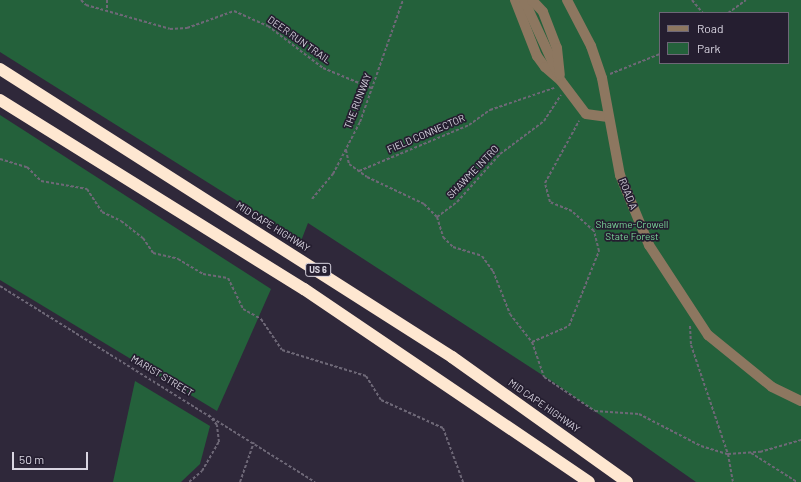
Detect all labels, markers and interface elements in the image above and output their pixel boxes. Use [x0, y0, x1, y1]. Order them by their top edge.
legend [659, 12, 789, 64]
street label: DEER RUN TRAIL [265, 14, 333, 66]
text: Road [697, 21, 724, 35]
text: Park [697, 41, 721, 55]
street label: THE RUNWAY [342, 72, 374, 130]
street label: FIELD CONNECTOR [385, 112, 467, 156]
street label: SHAWME INTRO [445, 143, 501, 201]
street label: ROAD A [616, 177, 640, 211]
street label: MID CAPE HIGHWAY [234, 199, 312, 255]
park label: Shawme-Crowell State Forest [596, 218, 668, 242]
road number: US 6 [305, 263, 331, 277]
street label: MARIST STREET [129, 353, 195, 399]
street label: MID CAPE HIGHWAY [506, 377, 582, 435]
scale bar [14, 444, 90, 470]
text: 50 m [19, 452, 44, 466]

